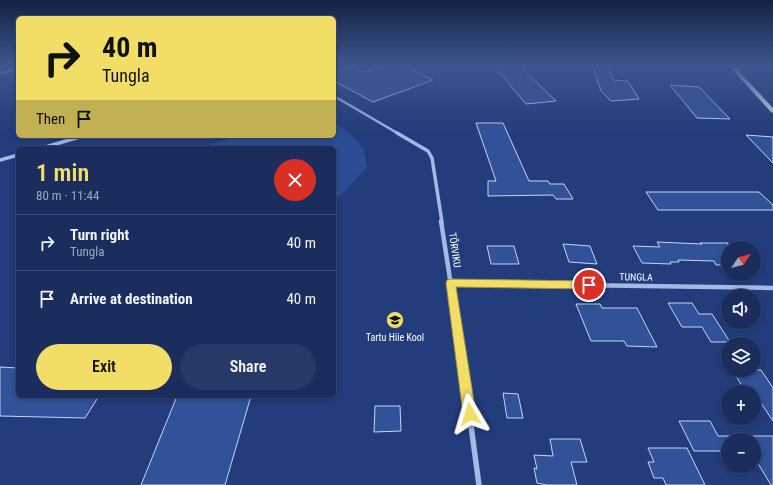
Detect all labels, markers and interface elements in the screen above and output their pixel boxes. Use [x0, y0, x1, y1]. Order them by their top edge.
text: 40 m [102, 31, 158, 64]
icon: right [36, 32, 88, 84]
text: Tungla [102, 65, 150, 86]
icon: arrive [73, 108, 95, 130]
text: Then [36, 110, 65, 128]
text: 1 min [36, 159, 89, 187]
button: close [274, 159, 316, 201]
text: 80 m · 11:44 [36, 188, 99, 203]
text: Turn right [70, 226, 129, 244]
icon: right [36, 232, 58, 254]
street label: TÕRVIKU [447, 232, 464, 269]
text: 40 m [286, 234, 316, 252]
north arrow [721, 241, 761, 281]
map controls [721, 241, 761, 473]
text: Tungla [70, 244, 104, 259]
pin [572, 268, 606, 302]
street label: TUNGLA [619, 271, 653, 283]
icon: arrive [578, 274, 600, 296]
icon: arrive [36, 288, 58, 310]
button: sound [721, 289, 761, 329]
text: Arrive at destination [70, 290, 193, 308]
text: 40 m [286, 290, 316, 308]
school or university icon: Tartu Hiie Kool [385, 310, 405, 330]
place label: Tartu Hiie Kool [366, 332, 424, 343]
button: layers [721, 337, 761, 377]
button: Exit [36, 344, 172, 390]
button: Share [180, 344, 316, 390]
button: + [721, 385, 761, 425]
position arrow [449, 393, 491, 435]
button: − [721, 433, 761, 473]

